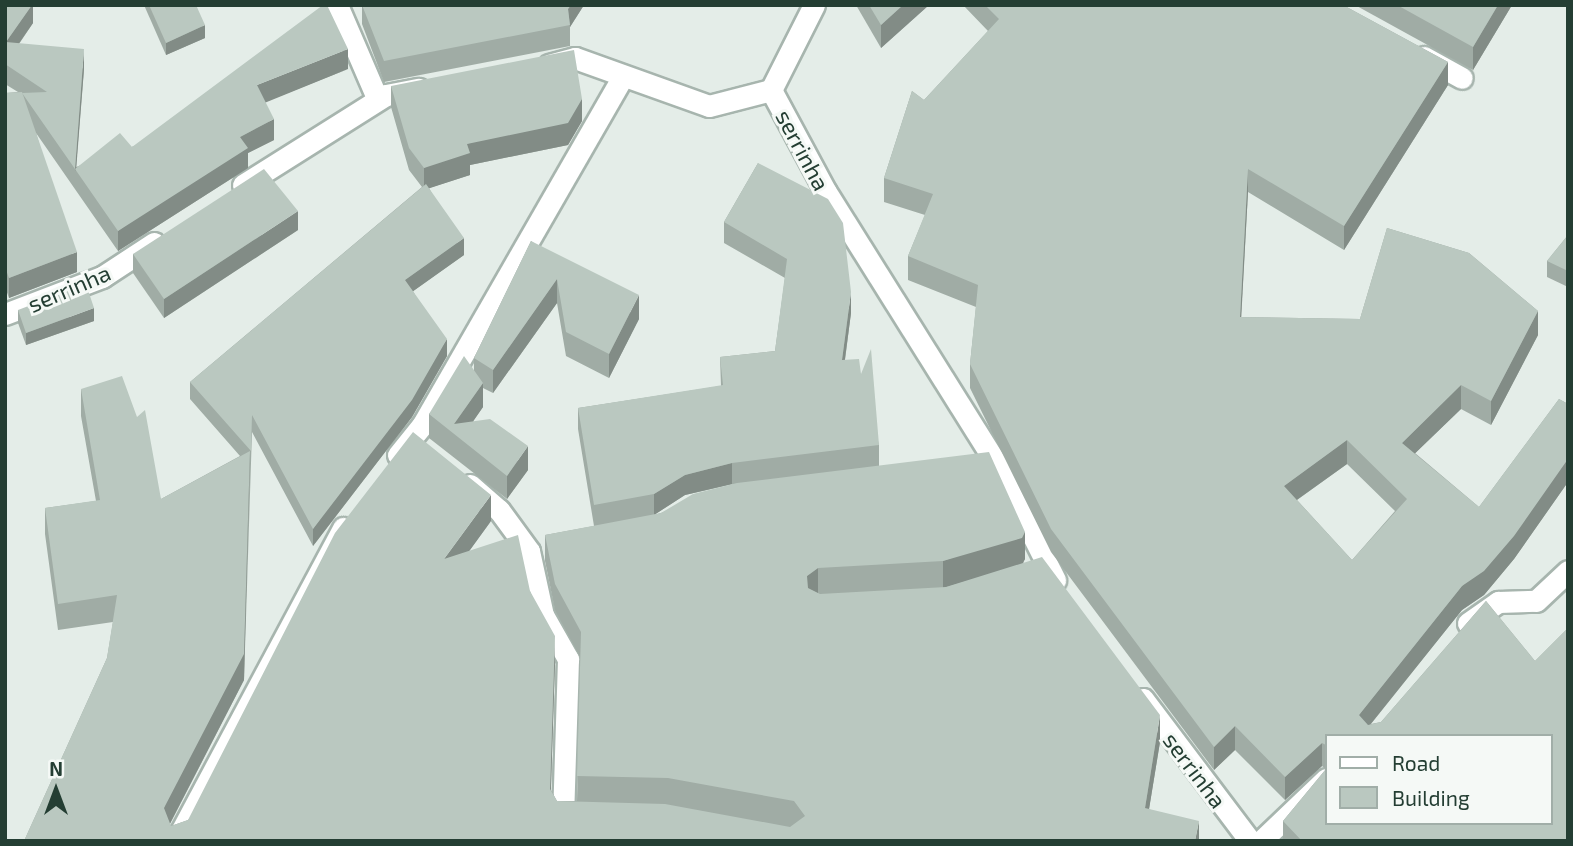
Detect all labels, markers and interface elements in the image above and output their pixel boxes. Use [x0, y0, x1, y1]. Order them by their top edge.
street label: serrinha [770, 105, 836, 195]
street label: serrinha [23, 258, 115, 318]
street label: serrinha [1158, 727, 1232, 813]
legend [1324, 734, 1552, 825]
text: Road [1392, 750, 1440, 775]
north arrow [21, 755, 91, 825]
text: N [49, 757, 63, 780]
text: Building [1392, 785, 1470, 810]

